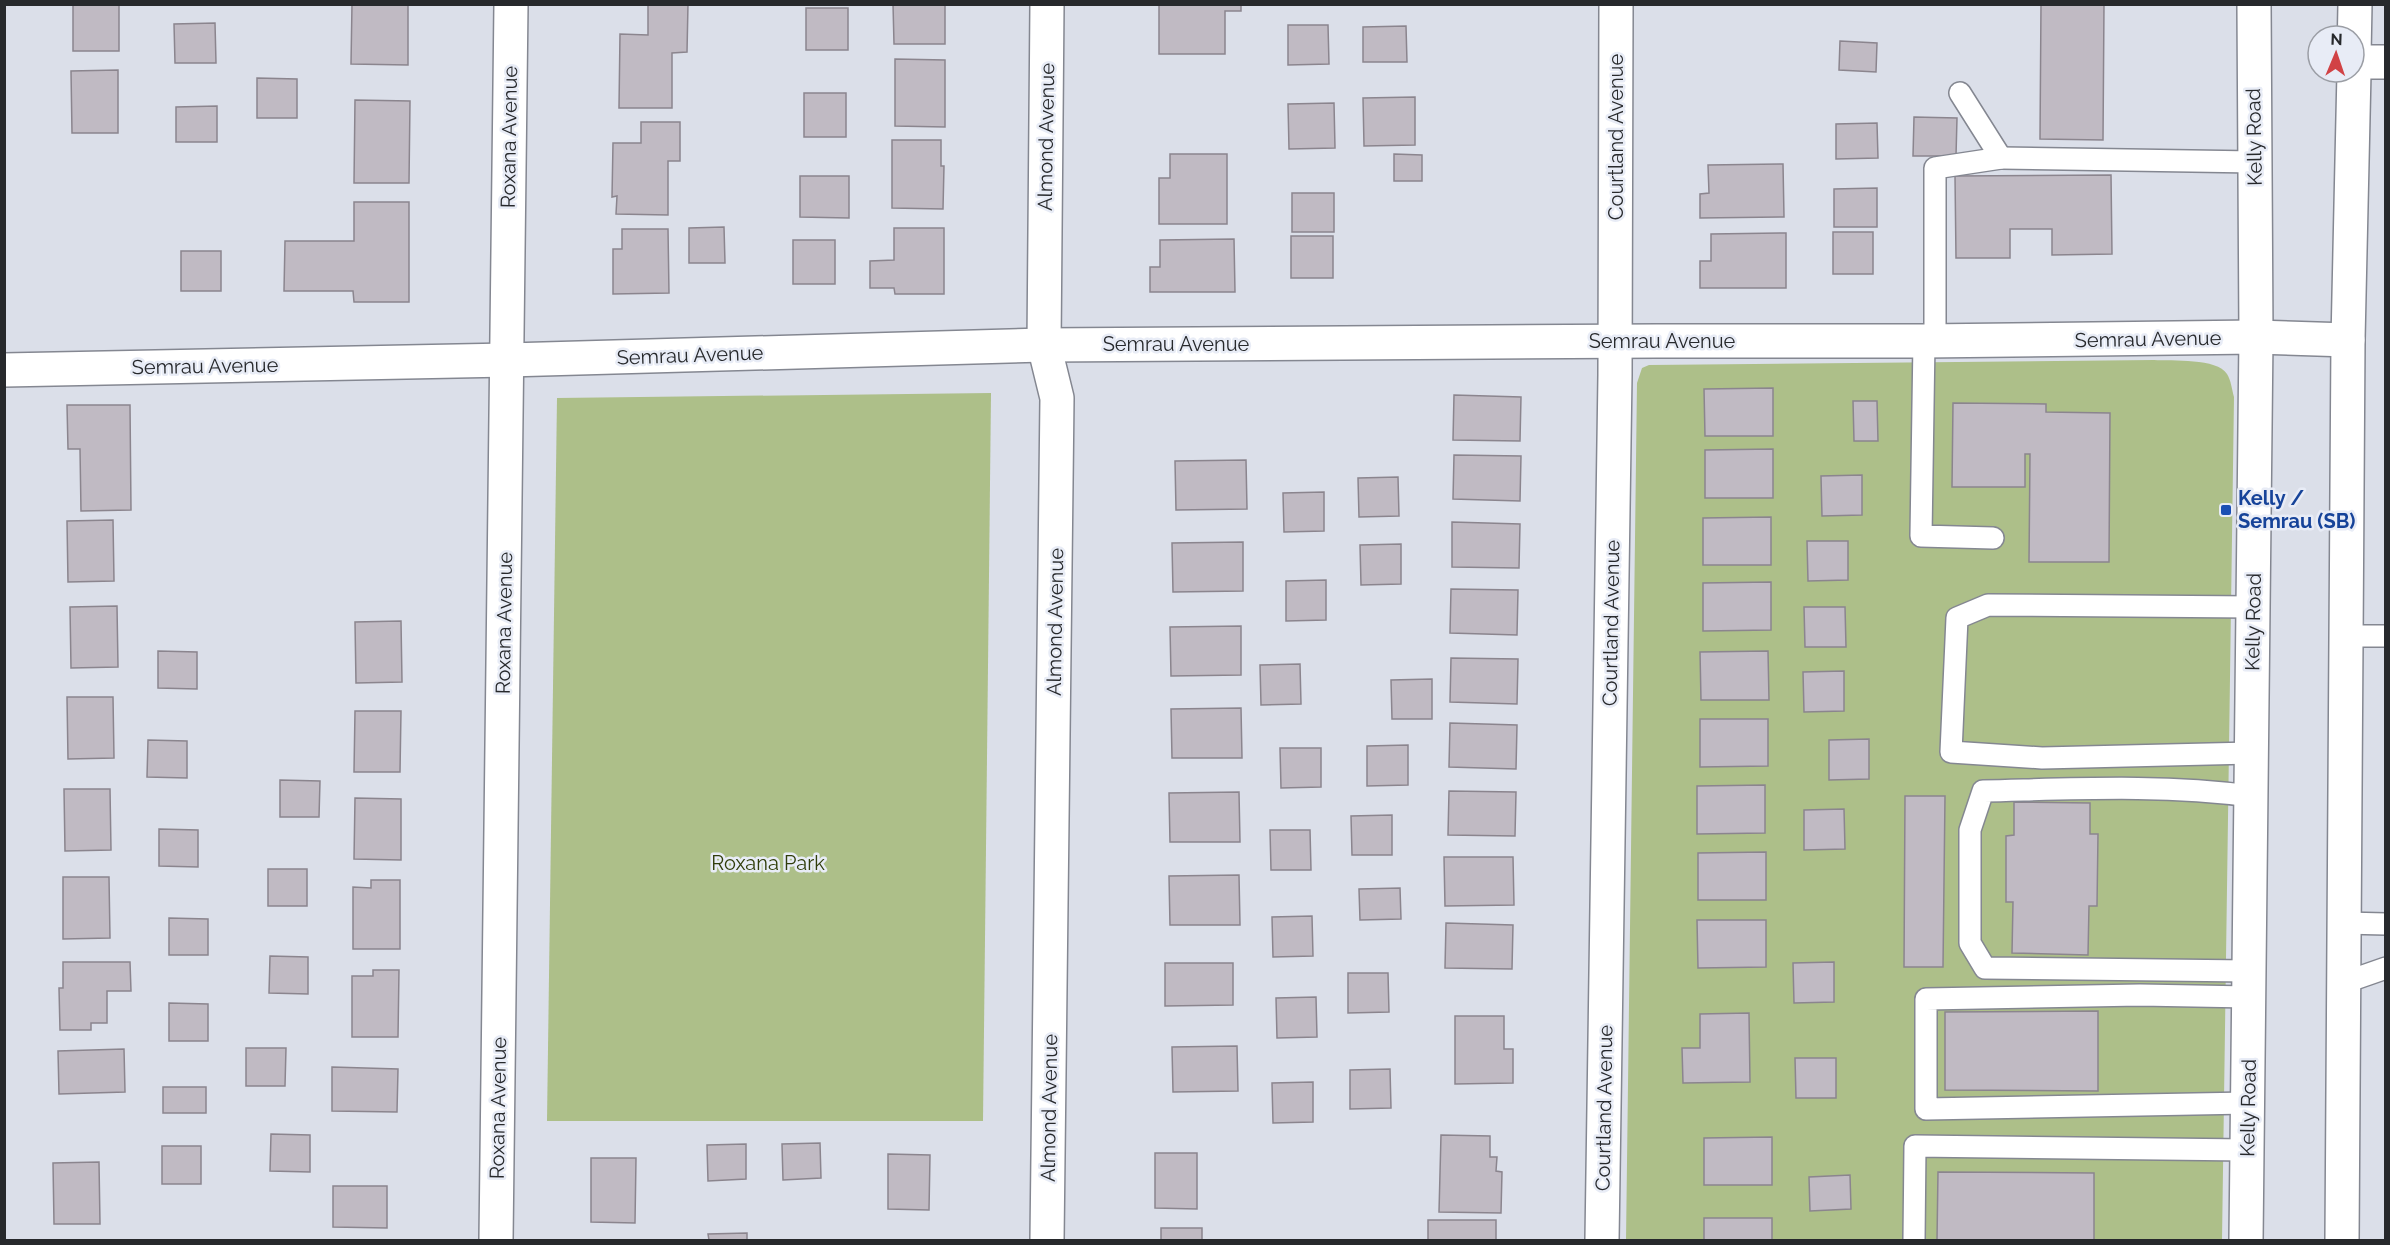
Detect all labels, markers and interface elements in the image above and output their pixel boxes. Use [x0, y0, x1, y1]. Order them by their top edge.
north arrow [2306, 24, 2366, 84]
text: N [2330, 30, 2343, 49]
street label: Courtland Avenue [1604, 54, 1628, 220]
street label: Almond Avenue [1033, 63, 1059, 211]
street label: Roxana Avenue [496, 65, 522, 208]
street label: Kelly Road [2241, 88, 2267, 186]
street label: Semrau Avenue [2074, 326, 2222, 352]
street label: Semrau Avenue [1589, 329, 1736, 353]
street label: Semrau Avenue [1103, 332, 1250, 356]
street label: Semrau Avenue [616, 340, 764, 370]
street label: Semrau Avenue [131, 353, 279, 379]
place label: Kelly / Semrau (SB) [2238, 486, 2355, 533]
marker: Kelly / Semrau (SB) [2219, 503, 2233, 517]
street label: Courtland Avenue [1598, 539, 1624, 706]
street label: Almond Avenue [1042, 548, 1068, 696]
street label: Roxana Avenue [491, 551, 517, 694]
street label: Kelly Road [2240, 573, 2266, 671]
park label: Roxana Park [711, 851, 825, 875]
street label: Courtland Avenue [1591, 1024, 1617, 1191]
street label: Almond Avenue [1036, 1034, 1062, 1182]
street label: Roxana Avenue [485, 1036, 511, 1179]
street label: Kelly Road [2235, 1059, 2261, 1157]

